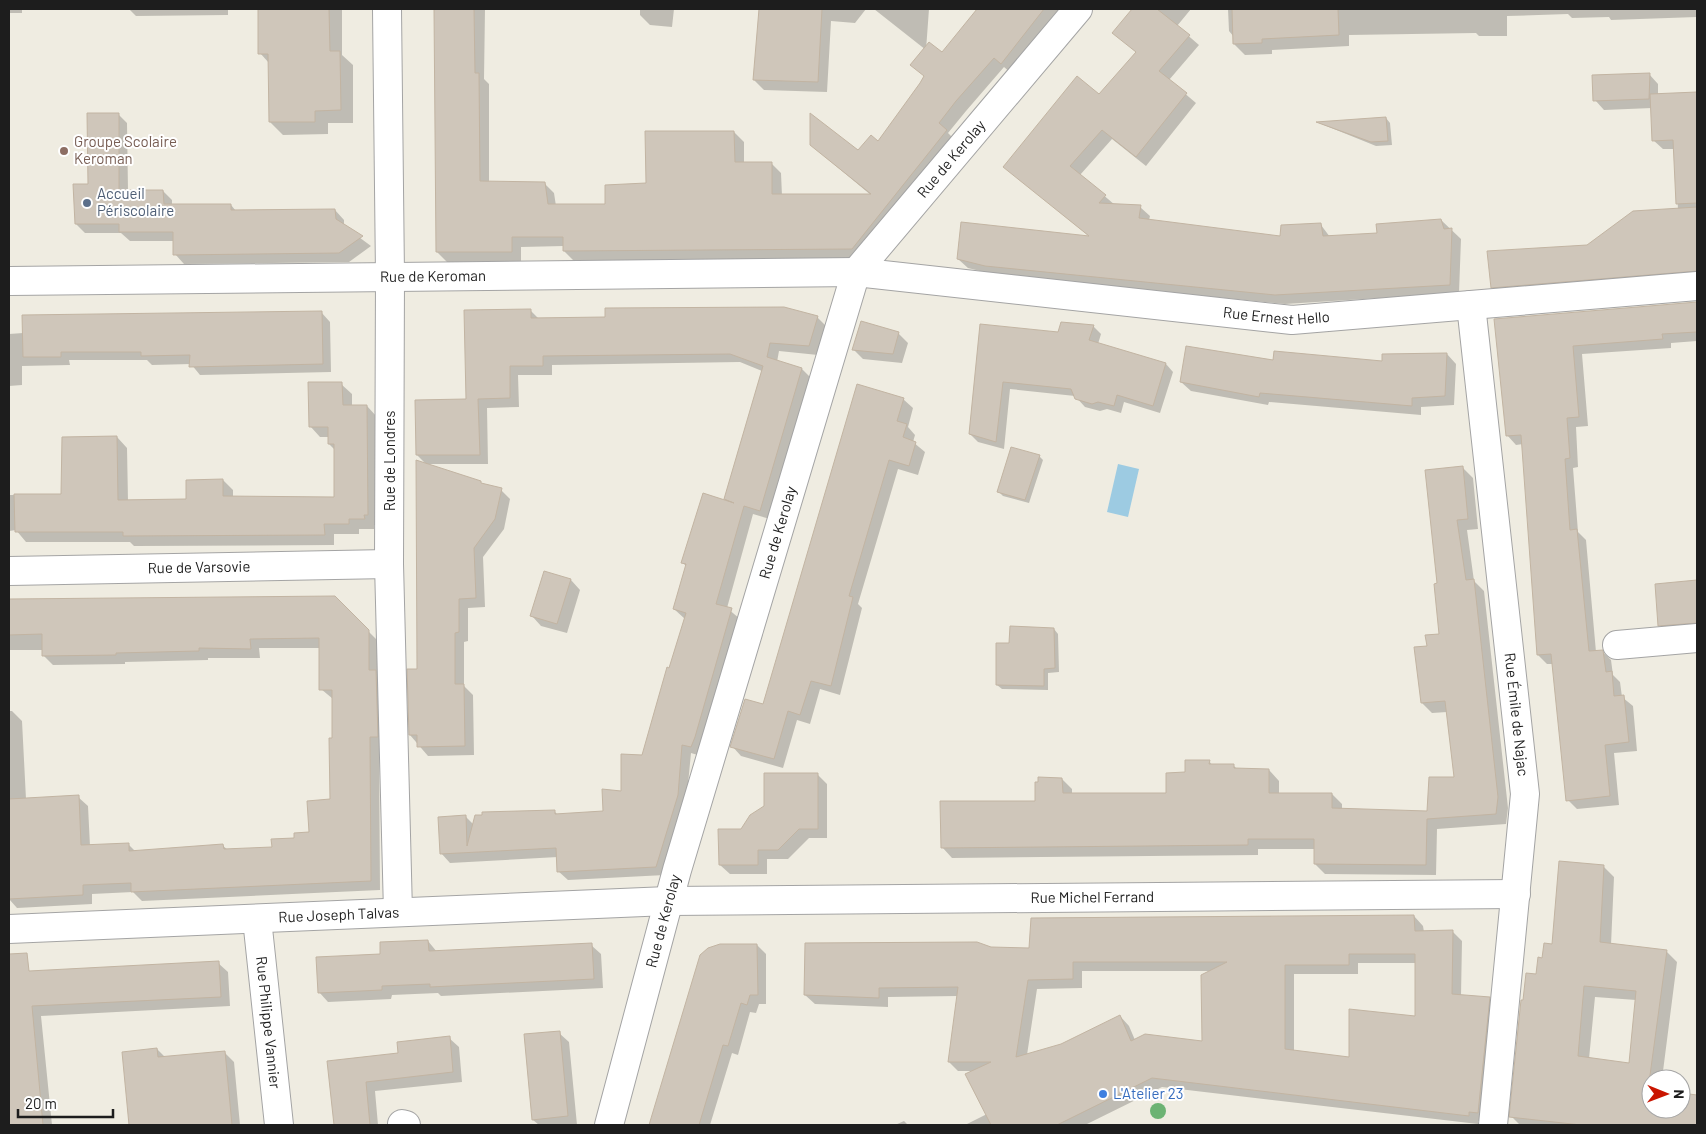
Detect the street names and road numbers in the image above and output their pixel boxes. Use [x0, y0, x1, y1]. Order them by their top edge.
street label: Rue de Kerolay [913, 116, 988, 201]
street label: Rue de Keroman [380, 266, 486, 285]
street label: Rue Ernest Hello [1222, 302, 1330, 328]
street label: Rue de Londres [380, 411, 398, 511]
street label: Rue de Kerolay [755, 484, 799, 581]
street label: Rue de Varsovie [147, 557, 250, 576]
street label: Rue Émile de Najac [1501, 652, 1533, 777]
street label: Rue de Kerolay [641, 872, 683, 970]
street label: Rue Michel Ferrand [1030, 887, 1154, 906]
street label: Rue Joseph Talvas [278, 902, 399, 926]
street label: Rue Philippe Vannier [253, 955, 285, 1090]

